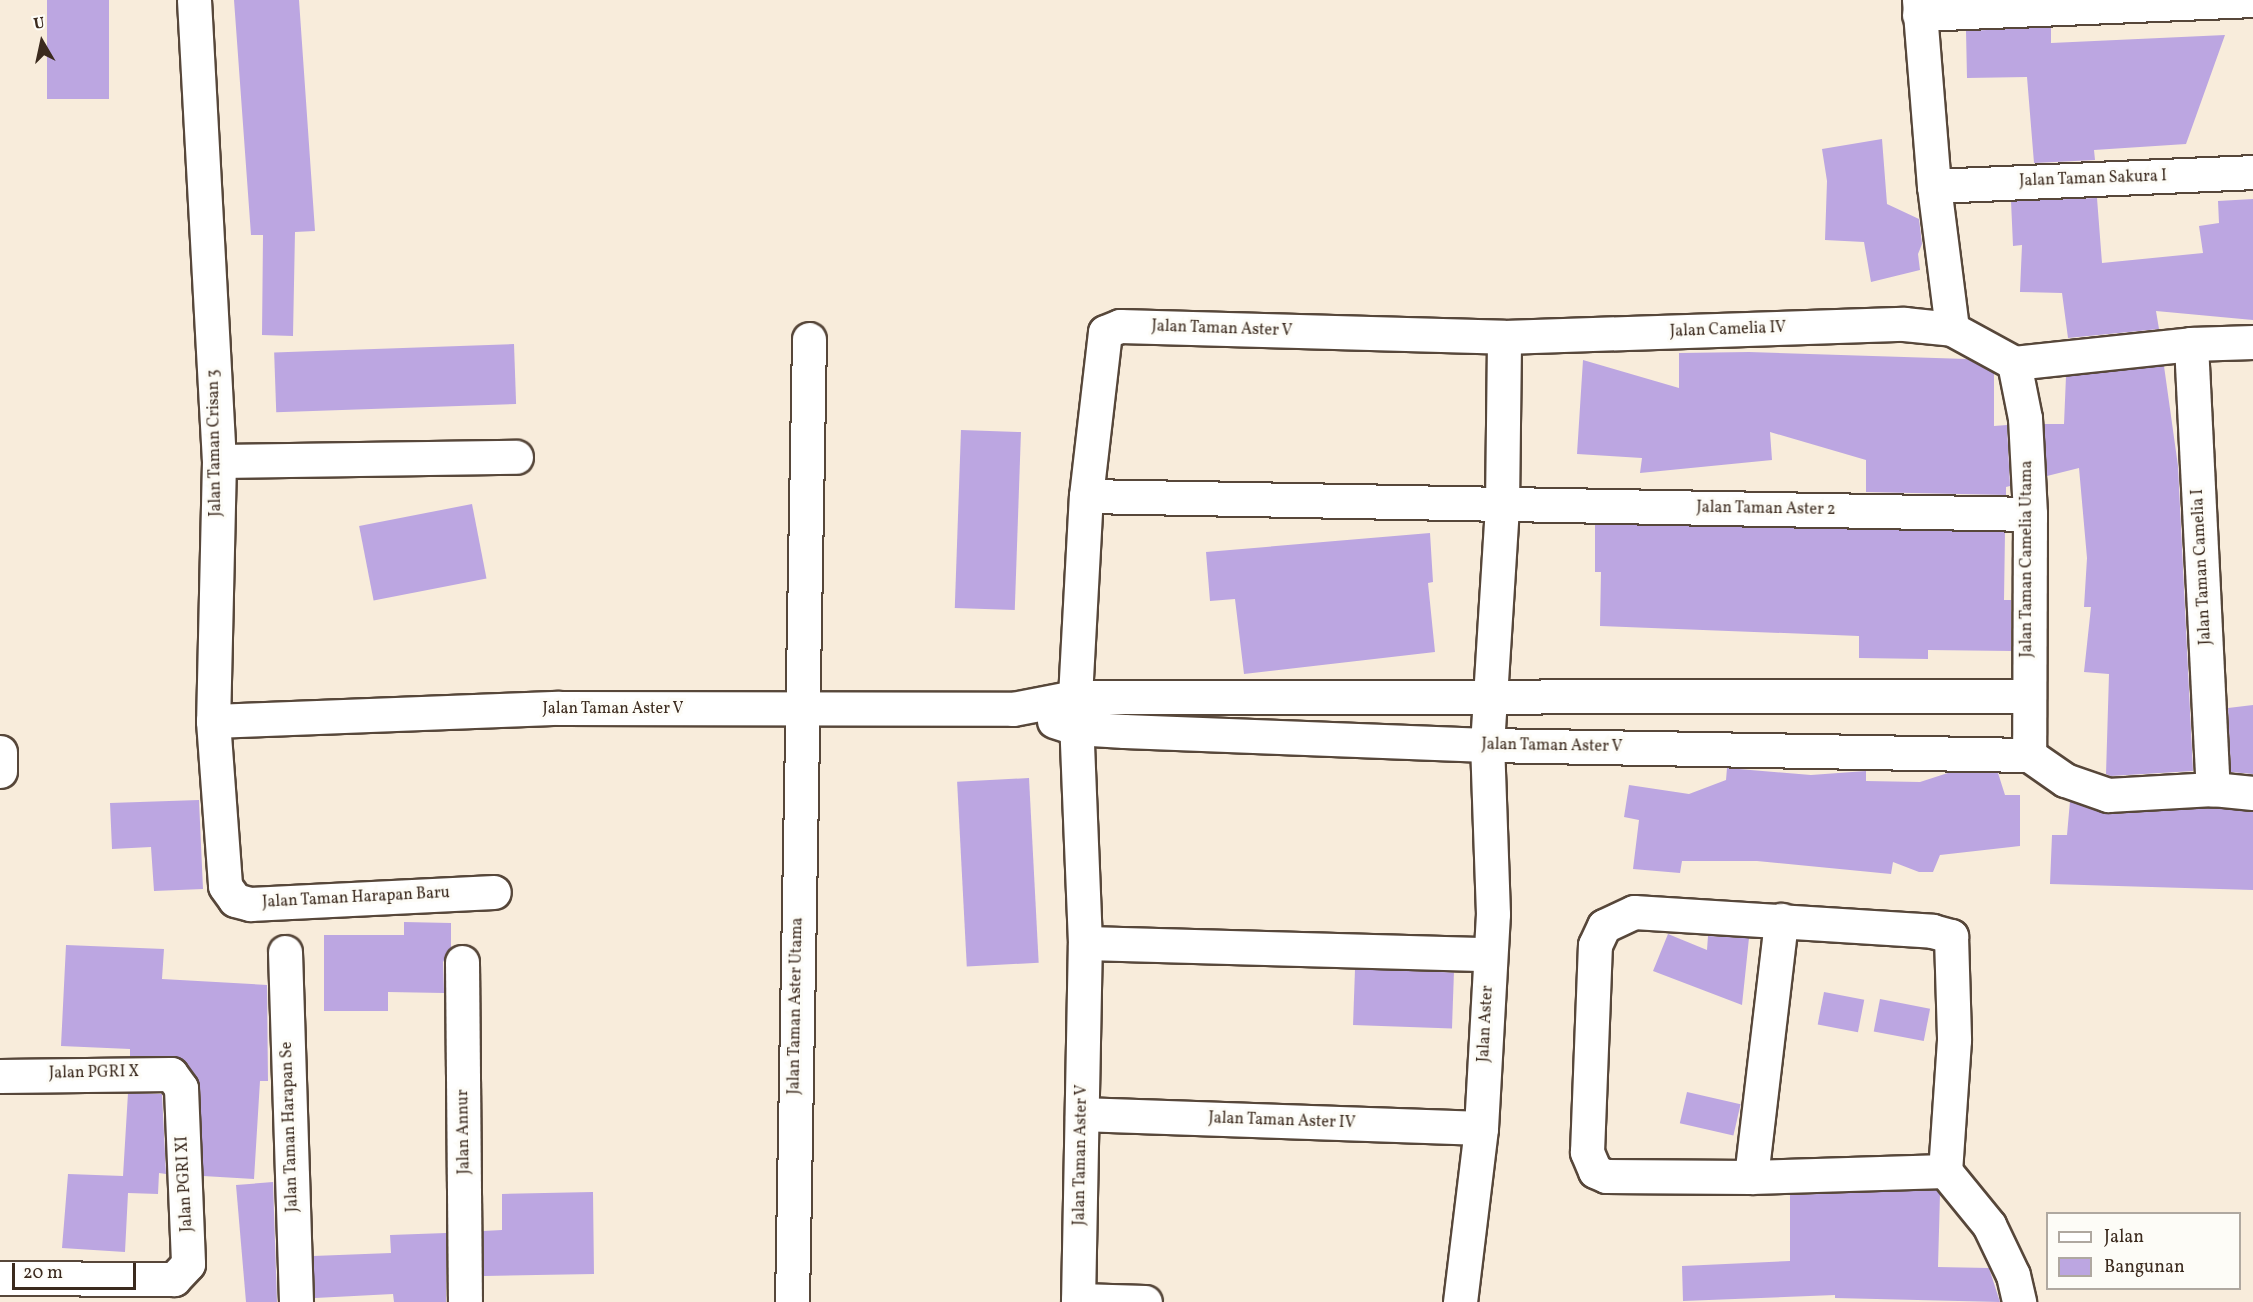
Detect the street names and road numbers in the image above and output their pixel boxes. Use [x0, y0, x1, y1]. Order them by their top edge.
street label: Jalan Taman Sakura I [2019, 167, 2167, 191]
street label: Jalan Taman Aster V [1151, 317, 1293, 341]
street label: Jalan Camelia IV [1670, 318, 1786, 342]
street label: Jalan Taman Crisan 3 [204, 369, 226, 517]
street label: Jalan Taman Camelia Utama [2017, 460, 2037, 658]
street label: Jalan Taman Camelia I [2188, 488, 2216, 646]
street label: Jalan Taman Aster 2 [1696, 498, 1836, 520]
street label: Jalan Taman Aster V [542, 699, 684, 719]
street label: Jalan Taman Aster V [1481, 735, 1623, 757]
street label: Jalan Taman Harapan Baru [262, 883, 450, 913]
street label: Jalan Taman Aster Utama [785, 917, 807, 1095]
street label: Jalan Aster [1474, 985, 1498, 1063]
street label: Jalan Taman Harapan Se [277, 1041, 303, 1213]
street label: Jalan PGRI X [49, 1063, 139, 1083]
street label: Jalan Taman Aster V [1070, 1084, 1092, 1226]
street label: Jalan Annur [454, 1089, 474, 1175]
street label: Jalan Taman Aster IV [1208, 1109, 1356, 1133]
street label: Jalan PGRI XI [173, 1136, 197, 1232]

